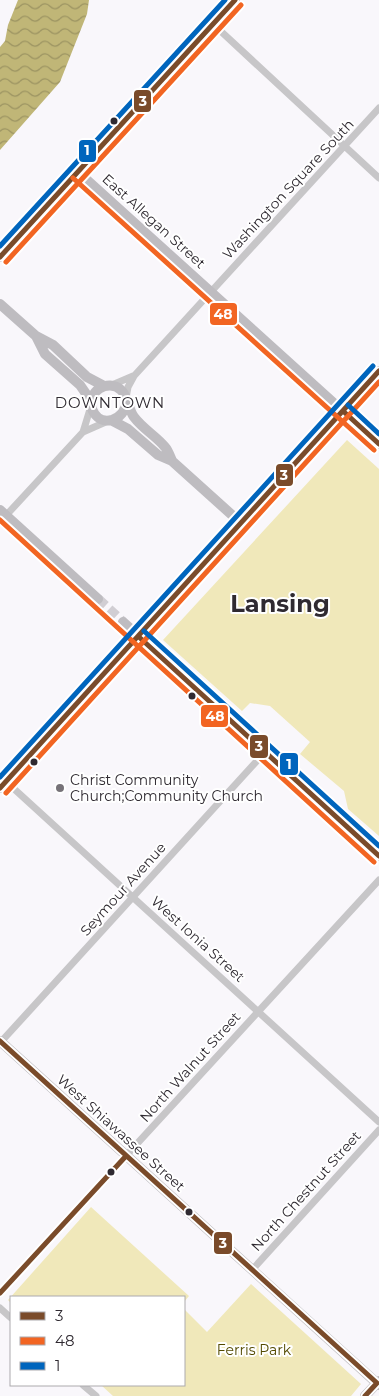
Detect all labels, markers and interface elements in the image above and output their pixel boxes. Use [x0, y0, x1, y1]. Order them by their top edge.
line badge: 3 [133, 89, 152, 113]
text: 3 [138, 92, 147, 110]
street label: Washington Square South [218, 115, 358, 263]
unlabelled marker [109, 116, 119, 126]
line badge: 1 [78, 139, 97, 163]
text: 1 [84, 141, 90, 159]
street label: East Allegan Street [99, 170, 210, 272]
line badge: 48 [209, 302, 238, 326]
text: 48 [213, 305, 233, 323]
district label: DOWNTOWN [55, 393, 165, 412]
line badge: 3 [275, 463, 294, 487]
text: 3 [279, 466, 288, 484]
district label: Lansing [230, 589, 330, 618]
unlabelled marker [187, 691, 197, 701]
line badge: 48 [200, 704, 229, 728]
text: 48 [205, 707, 225, 725]
line badge: 3 [249, 734, 269, 759]
text: 3 [254, 737, 263, 755]
line badge: 1 [279, 752, 299, 776]
text: 1 [286, 755, 292, 773]
unlabelled marker [29, 757, 39, 767]
place label: Christ Community Church;Community Church [70, 771, 263, 805]
marker: Christ Community Church;Community Church [54, 782, 66, 794]
street label: Seymour Avenue [76, 838, 170, 940]
street label: West Ionia Street [147, 892, 249, 986]
street label: North Walnut Street [136, 1008, 244, 1126]
street label: West Shiawassee Street [53, 1071, 189, 1196]
street label: North Chestnut Street [247, 1127, 365, 1255]
unlabelled marker [106, 1167, 116, 1177]
unlabelled marker [184, 1207, 194, 1217]
line badge: 3 [213, 1231, 233, 1255]
text: 3 [218, 1234, 227, 1252]
legend [10, 1296, 185, 1386]
text: 3 [55, 1306, 63, 1325]
text: 48 [55, 1331, 75, 1350]
park label: Ferris Park [217, 1341, 292, 1359]
text: 1 [55, 1356, 60, 1375]

